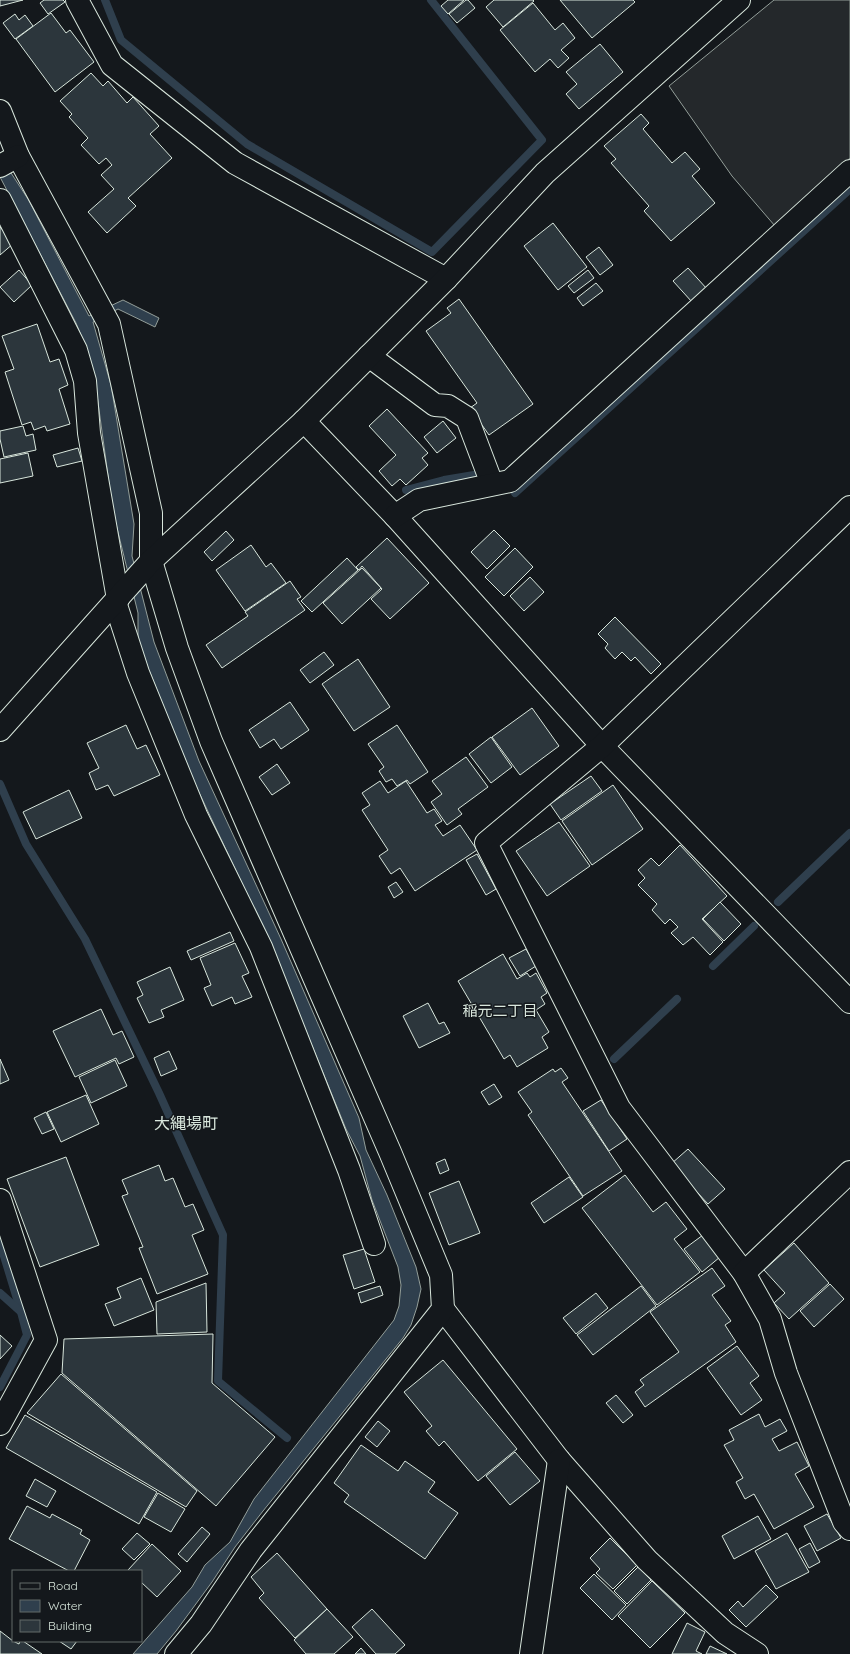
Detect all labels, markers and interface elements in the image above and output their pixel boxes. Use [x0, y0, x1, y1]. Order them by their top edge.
district label: 稲元二丁目 [462, 1001, 538, 1020]
district label: 大縄場町 [154, 1113, 218, 1133]
legend [12, 1570, 142, 1642]
text: Road [48, 1578, 78, 1593]
text: Water [48, 1598, 83, 1613]
text: Building [48, 1618, 92, 1633]

